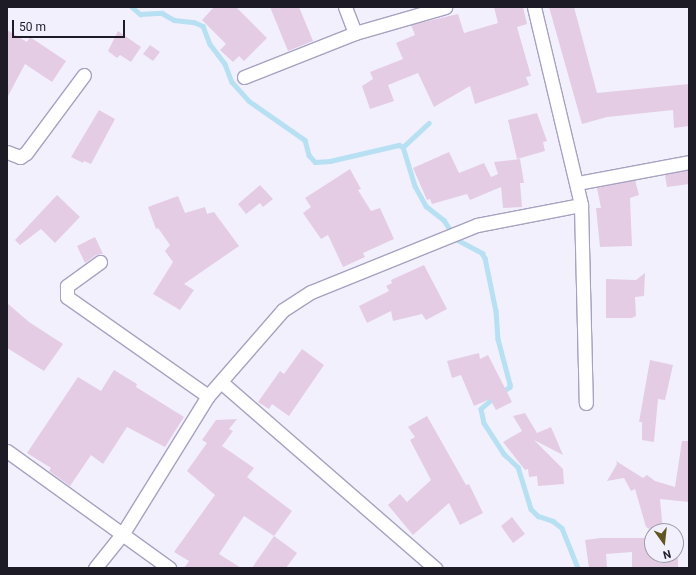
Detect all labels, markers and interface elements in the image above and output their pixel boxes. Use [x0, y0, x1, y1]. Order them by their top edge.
scale bar [14, 12, 127, 38]
text: 50 m [19, 20, 46, 34]
north arrow [644, 523, 684, 563]
text: N [662, 547, 672, 561]

